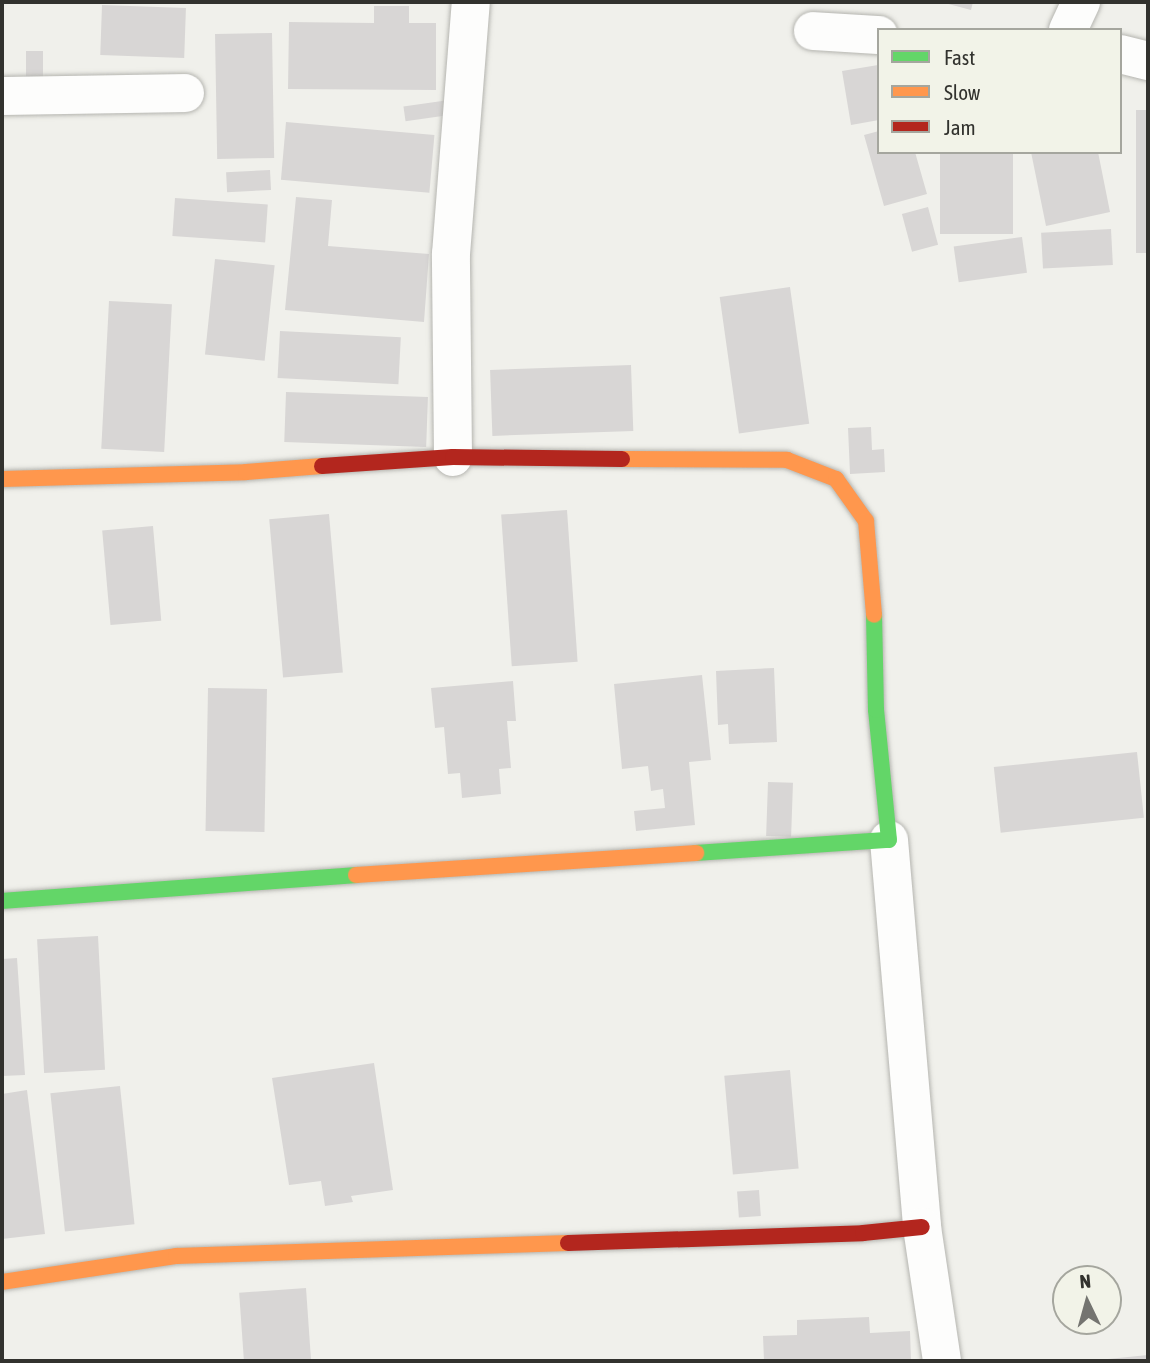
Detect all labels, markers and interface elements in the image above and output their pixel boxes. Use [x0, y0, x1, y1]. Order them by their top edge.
legend [877, 28, 1122, 154]
text: Fast [944, 45, 975, 69]
text: Slow [944, 80, 980, 104]
text: Jam [944, 115, 976, 139]
north arrow [1052, 1265, 1122, 1335]
text: N [1079, 1270, 1092, 1293]

